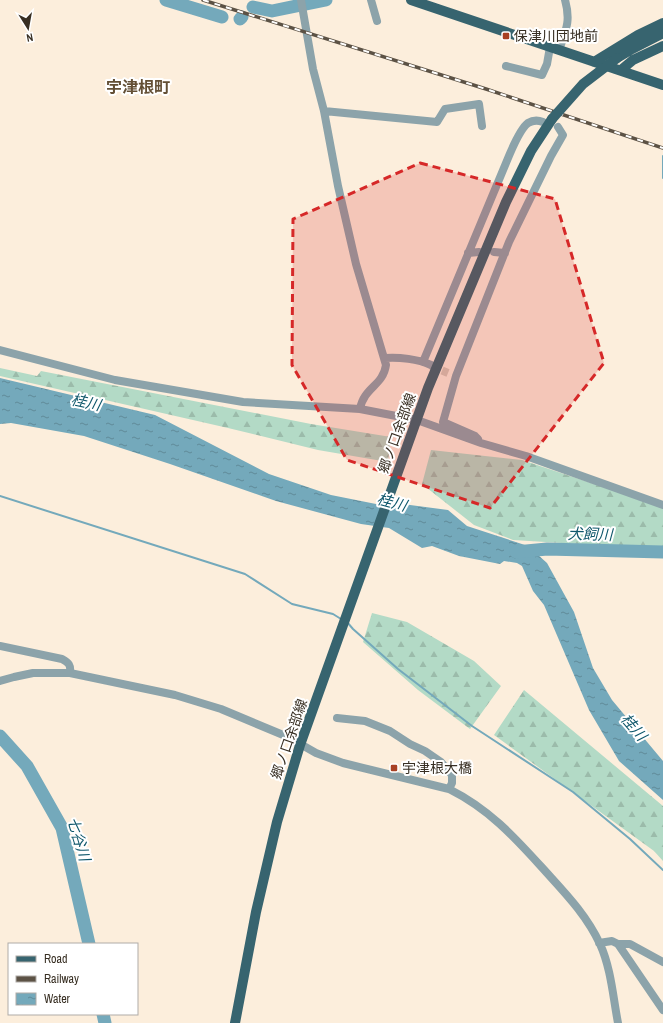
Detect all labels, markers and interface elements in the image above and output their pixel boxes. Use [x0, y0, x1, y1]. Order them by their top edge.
north arrow [8, 8, 48, 48]
place label: 保津川団地前 [514, 27, 598, 45]
text: N [25, 30, 34, 45]
marker: 保津川団地前 [501, 31, 511, 41]
district label: 宇津根町 [106, 76, 170, 98]
water label: 桂川 [69, 389, 105, 416]
street label: 郷ノ口余部線 [374, 390, 420, 476]
water label: 桂川 [375, 488, 411, 517]
water label: 犬飼川 [567, 523, 615, 545]
street label: 郷ノ口余部線 [267, 696, 311, 782]
water label: 桂川 [616, 709, 653, 747]
place label: 宇津根大橋 [402, 759, 472, 777]
marker: 宇津根大橋 [389, 763, 399, 773]
water label: 七谷川 [62, 814, 96, 865]
legend [8, 943, 138, 1015]
text: Road [44, 951, 68, 967]
text: Railway [44, 971, 79, 987]
text: Water [44, 991, 71, 1007]

